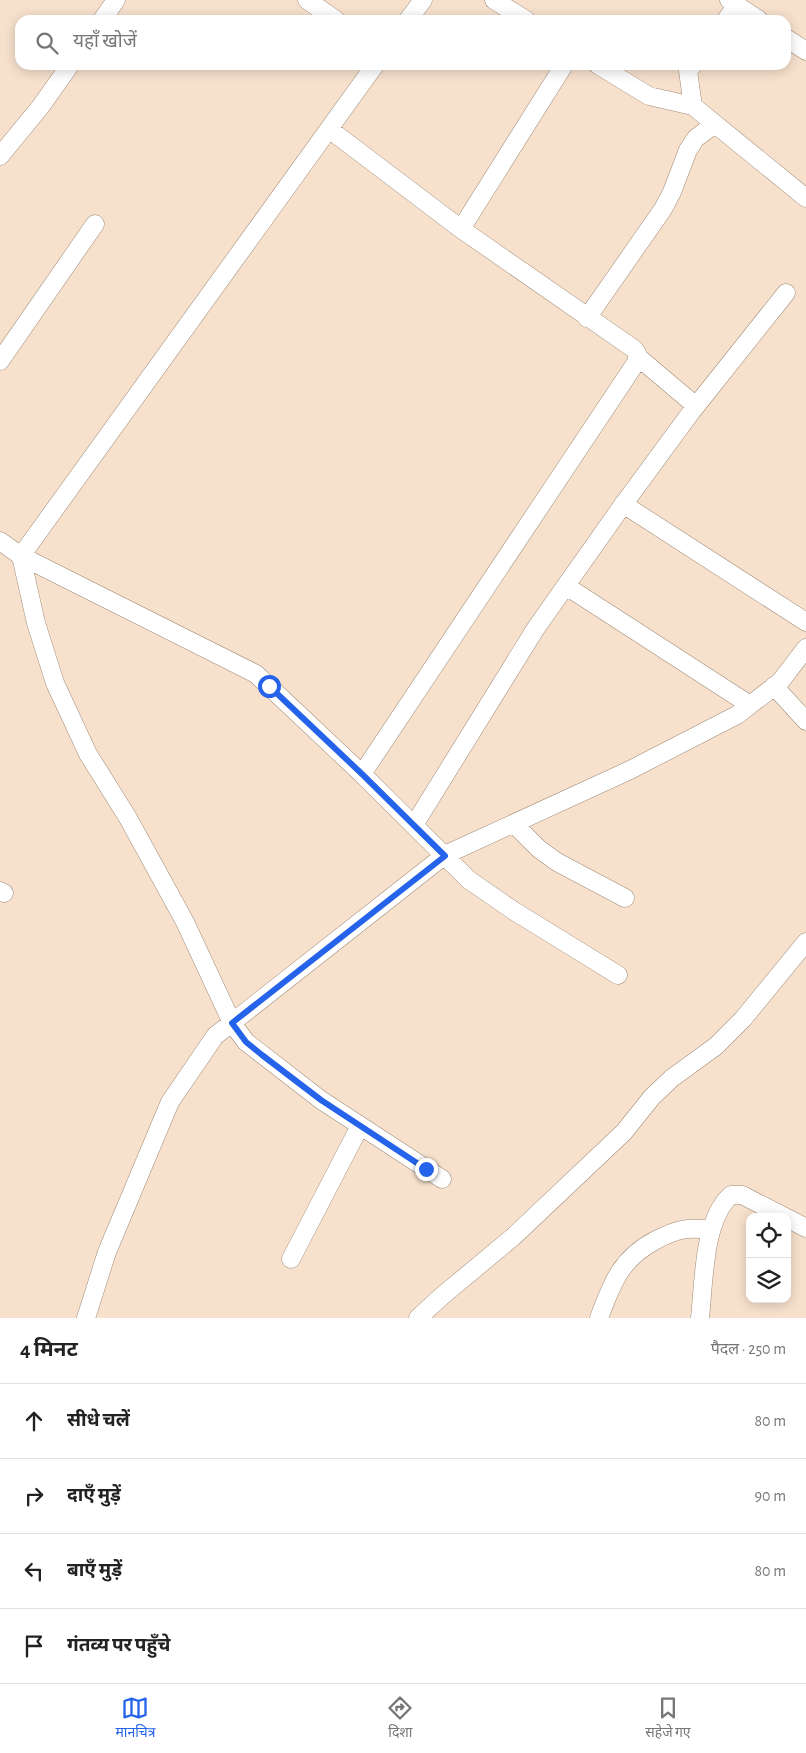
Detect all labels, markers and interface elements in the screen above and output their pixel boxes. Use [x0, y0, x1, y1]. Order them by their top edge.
search box [15, 15, 791, 70]
icon: search [33, 29, 61, 57]
text: यहाँ खोजें [73, 32, 137, 51]
route start [258, 675, 281, 698]
route end [415, 1158, 438, 1181]
map controls [746, 1213, 791, 1303]
button: locate [746, 1213, 791, 1258]
button: layers [746, 1258, 791, 1303]
text: 4 मिनट [20, 1339, 78, 1360]
text: पैदल · 250 m [711, 1341, 786, 1357]
icon: ahead [20, 1407, 48, 1435]
text: सीधे चलें [67, 1411, 130, 1430]
text: 80 m [755, 1413, 786, 1429]
icon: right [20, 1482, 48, 1510]
text: दाएँ मुड़ें [67, 1486, 121, 1505]
text: 90 m [755, 1488, 786, 1504]
icon: left [20, 1557, 48, 1585]
text: बाएँ मुड़ें [67, 1561, 122, 1580]
text: 80 m [755, 1563, 786, 1579]
icon: arrive [20, 1632, 48, 1660]
text: गंतव्य पर पहुँचे [67, 1636, 170, 1655]
tab: मानचित्र [115, 1694, 155, 1743]
tab: दिशा [386, 1694, 414, 1743]
tab: सहेजे गए [645, 1694, 691, 1743]

